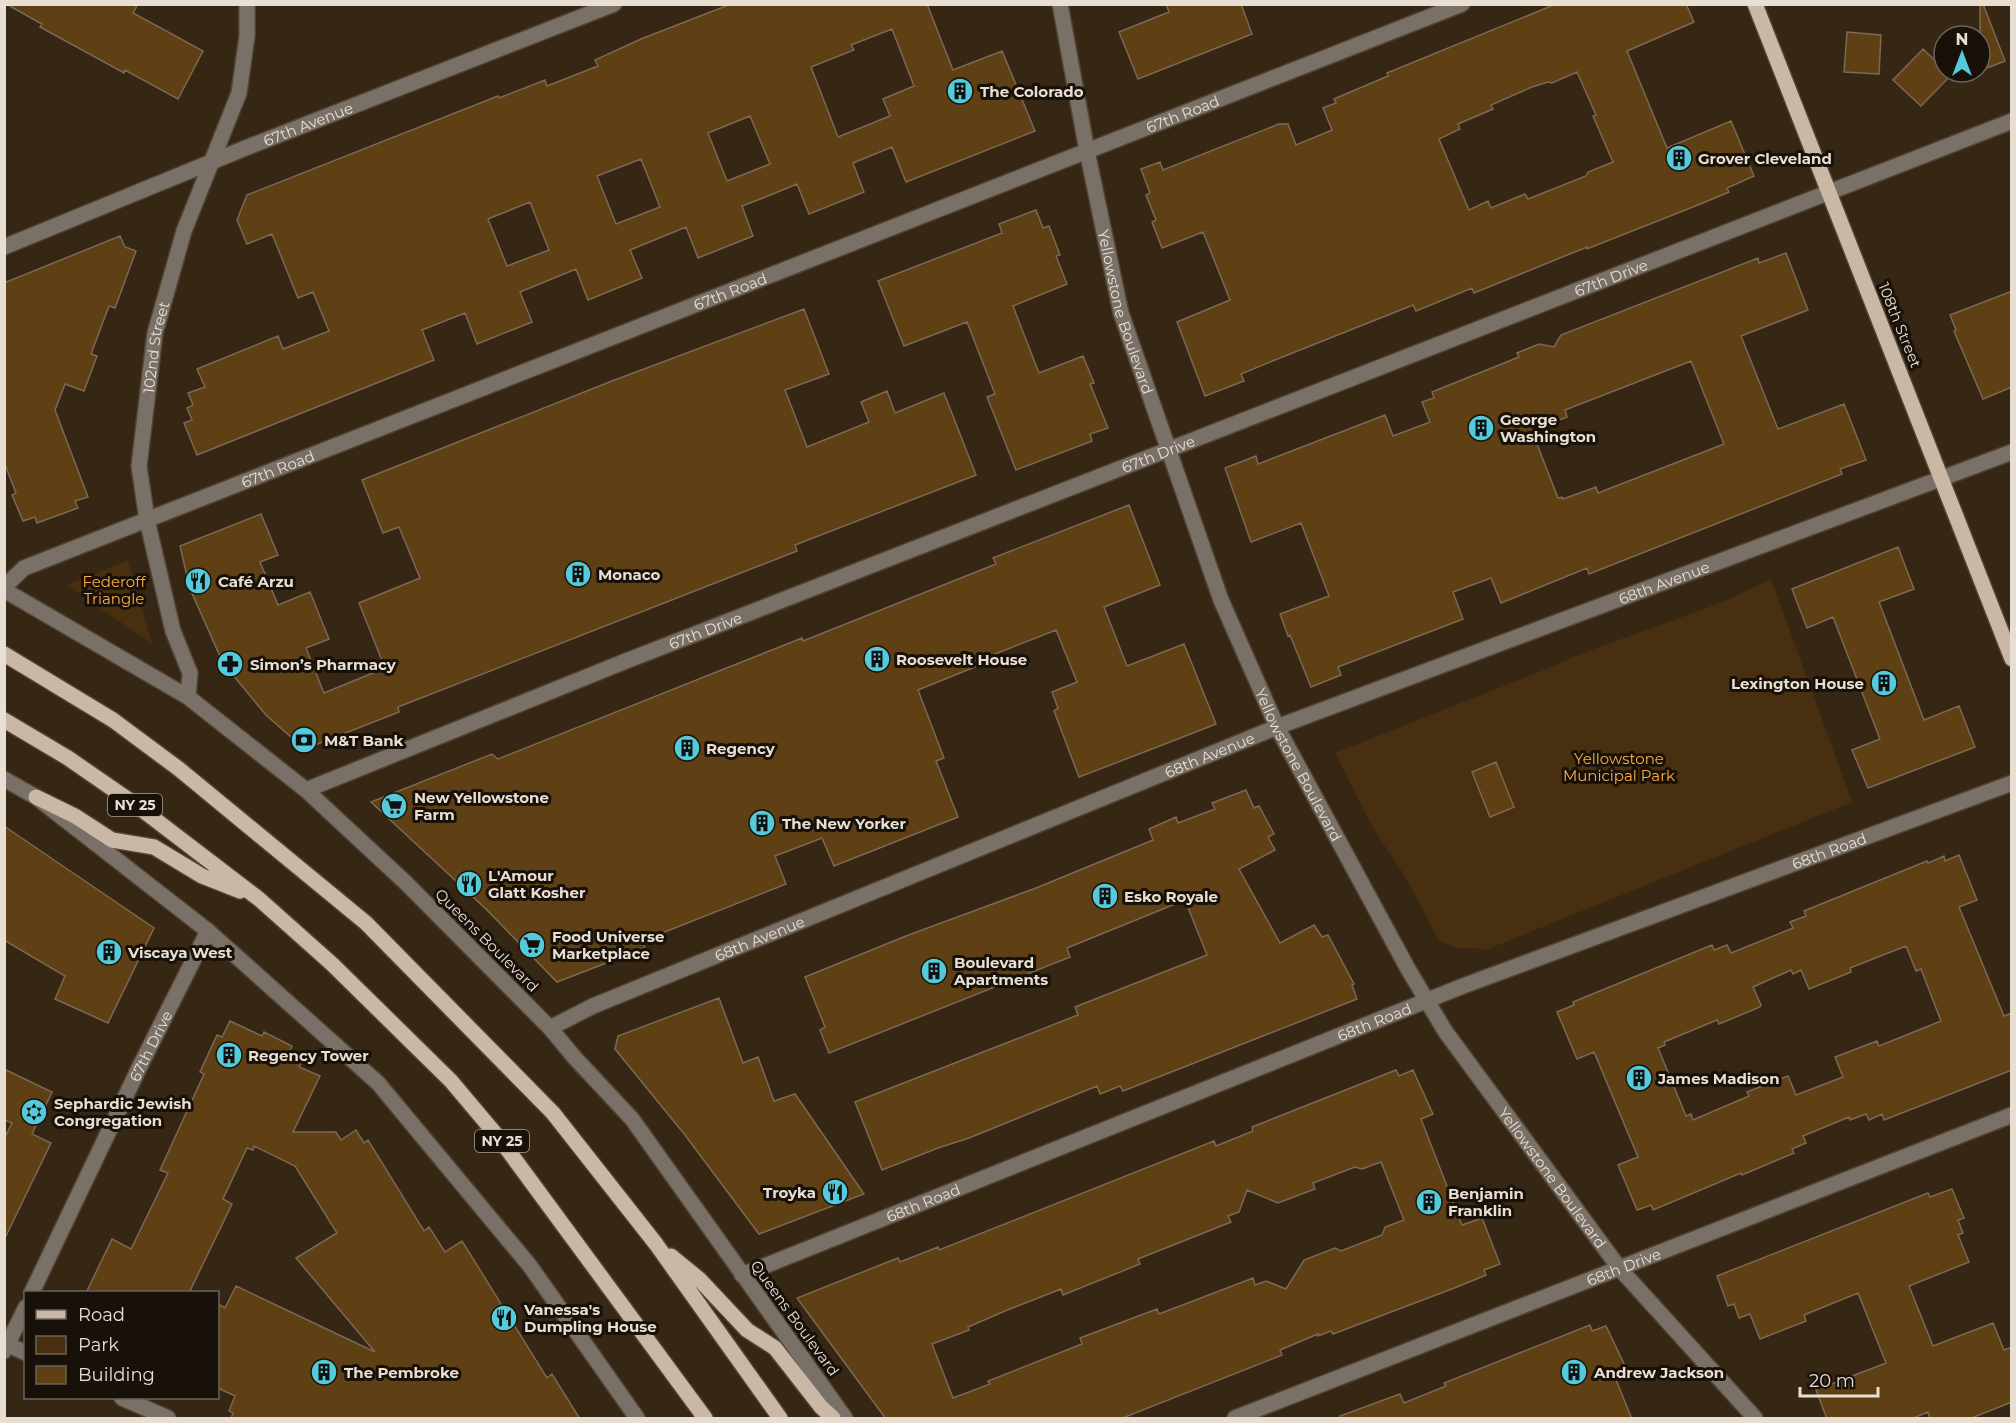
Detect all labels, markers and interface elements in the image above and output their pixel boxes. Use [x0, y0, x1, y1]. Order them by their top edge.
north arrow [1932, 24, 1992, 84]
text: N [1956, 30, 1968, 49]
building icon: The Colorado [945, 76, 975, 106]
place label: The Colorado [980, 82, 1084, 101]
street label: 67th Road [1143, 91, 1222, 137]
street label: 67th Avenue [260, 98, 355, 150]
building icon: Grover Cleveland [1664, 143, 1694, 173]
place label: Grover Cleveland [1698, 149, 1832, 168]
street label: Yellowstone Boulevard [1094, 228, 1158, 397]
street label: 67th Drive [1571, 254, 1650, 300]
street label: 67th Road [691, 268, 769, 314]
street label: 108th Street [1874, 280, 1926, 370]
street label: 102nd Street [138, 299, 173, 394]
place label: George Washington [1500, 410, 1596, 446]
building icon: George Washington [1466, 413, 1496, 443]
street label: 67th Drive [1119, 431, 1197, 477]
street label: 67th Road [238, 446, 317, 491]
street label: 68th Avenue [1616, 557, 1712, 608]
building icon: Monaco [563, 559, 593, 589]
place label: Monaco [598, 565, 661, 584]
restaurant icon: Café Arzu [183, 566, 213, 596]
park label: Federoff Triangle [83, 572, 146, 608]
place label: Café Arzu [218, 572, 294, 591]
street label: 67th Drive [666, 607, 745, 653]
building icon: Roosevelt House [862, 644, 892, 674]
pharmacy icon: Simon’s Pharmacy [215, 649, 245, 679]
place label: Roosevelt House [896, 650, 1027, 669]
place label: Simon’s Pharmacy [250, 655, 397, 674]
building icon: Lexington House [1869, 668, 1899, 698]
place label: Lexington House [1731, 674, 1864, 693]
street label: Yellowstone Boulevard [1251, 685, 1346, 844]
bank icon: M&T Bank [289, 725, 319, 755]
street label: 68th Avenue [1162, 728, 1257, 781]
place label: M&T Bank [324, 731, 404, 750]
building icon: Regency [672, 733, 702, 763]
place label: Regency [706, 739, 776, 758]
park label: Yellowstone Municipal Park [1563, 749, 1675, 785]
place label: New Yellowstone Farm [414, 788, 549, 824]
supermarket icon: New Yellowstone Farm [379, 791, 409, 821]
road number: NY 25 [108, 794, 162, 816]
building icon: The New Yorker [747, 808, 777, 838]
place label: The New Yorker [782, 814, 907, 833]
street label: 68th Road [1789, 828, 1869, 873]
place label: L'Amour Glatt Kosher [488, 866, 586, 902]
restaurant icon: L'Amour Glatt Kosher [454, 869, 484, 899]
building icon: Esko Royale [1090, 881, 1120, 911]
street label: Queens Boulevard [431, 884, 543, 996]
place label: Esko Royale [1124, 887, 1218, 906]
street label: 68th Avenue [712, 911, 807, 965]
place label: Food Universe Marketplace [552, 927, 664, 963]
supermarket icon: Food Universe Marketplace [517, 930, 547, 960]
building icon: Viscaya West [94, 937, 124, 967]
place label: Viscaya West [127, 943, 233, 962]
place label: Boulevard Apartments [953, 953, 1048, 989]
building icon: Boulevard Apartments [919, 956, 949, 986]
street label: 68th Road [1334, 998, 1414, 1045]
street label: 67th Drive [125, 1007, 176, 1085]
building icon: Regency Tower [214, 1040, 244, 1070]
place label: Regency Tower [248, 1046, 369, 1065]
building icon: James Madison [1624, 1063, 1654, 1093]
place label: James Madison [1657, 1069, 1780, 1088]
place label: Sephardic Jewish Congregation [54, 1094, 192, 1130]
synagogue icon: Sephardic Jewish Congregation [19, 1097, 49, 1127]
street label: Yellowstone Boulevard [1495, 1103, 1611, 1252]
road number: NY 25 [475, 1130, 529, 1152]
restaurant icon: Troyka [820, 1177, 850, 1207]
street label: 68th Road [883, 1179, 963, 1226]
place label: Troyka [763, 1183, 816, 1202]
place label: Benjamin Franklin [1448, 1184, 1524, 1220]
building icon: Benjamin Franklin [1414, 1187, 1444, 1217]
street label: 68th Drive [1584, 1243, 1663, 1290]
street label: Queens Boulevard [747, 1256, 843, 1380]
legend [24, 1291, 219, 1399]
place label: Vanessa's Dumpling House [523, 1300, 657, 1336]
restaurant icon: Vanessa's Dumpling House [489, 1303, 519, 1333]
text: Road [78, 1304, 125, 1326]
text: Park [78, 1334, 119, 1356]
building icon: The Pembroke [309, 1357, 339, 1387]
building icon: Andrew Jackson [1559, 1357, 1589, 1387]
scale bar [1800, 1360, 1878, 1398]
place label: The Pembroke [344, 1363, 459, 1382]
place label: Andrew Jackson [1593, 1363, 1724, 1382]
text: Building [78, 1364, 155, 1386]
text: 20 m [1809, 1370, 1855, 1392]

